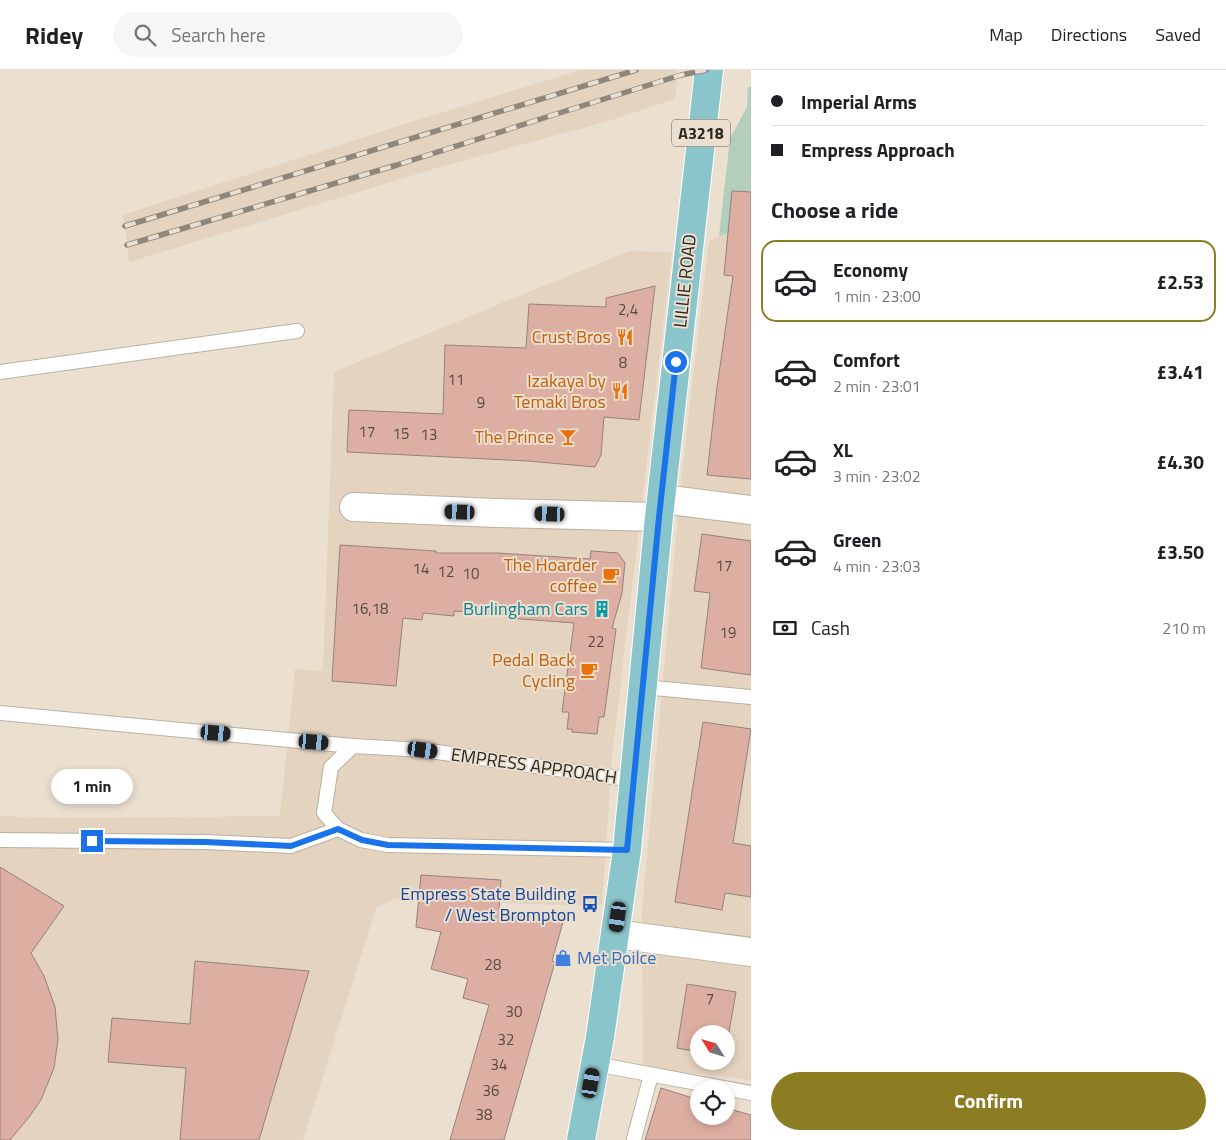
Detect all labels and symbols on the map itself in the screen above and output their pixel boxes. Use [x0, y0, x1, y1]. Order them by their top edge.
road number: A3218 [672, 119, 730, 146]
street label: LILLIE ROAD [666, 233, 703, 329]
house number: 2,4 [618, 298, 638, 321]
place label: Crust Bros [532, 323, 611, 350]
restaurant icon: Crust Bros [615, 327, 635, 347]
house number: 8 [619, 351, 627, 374]
route start [665, 351, 687, 373]
place label: Izakaya by Temaki Bros [513, 367, 606, 415]
house number: 11 [448, 368, 464, 391]
restaurant icon: Izakaya by Temaki Bros [610, 381, 630, 401]
house number: 9 [477, 391, 485, 414]
house number: 17 [359, 420, 375, 443]
house number: 15 [393, 422, 409, 445]
house number: 13 [421, 423, 437, 446]
place label: The Prince [474, 423, 554, 450]
bar icon: The Prince [558, 427, 578, 447]
car [444, 504, 475, 520]
car [534, 506, 565, 522]
place label: The Hoarder coffee [503, 551, 597, 599]
house number: 17 [716, 554, 732, 577]
house number: 14 [413, 557, 429, 580]
house number: 12 [438, 560, 454, 583]
house number: 10 [463, 562, 479, 585]
cafe icon: The Hoarder coffee [601, 565, 621, 585]
place label: Burlingham Cars [463, 595, 588, 622]
house number: 16,18 [352, 597, 388, 620]
building icon: Burlingham Cars [592, 599, 612, 619]
house number: 19 [720, 621, 736, 644]
house number: 22 [588, 630, 604, 653]
place label: Pedal Back Cycling [492, 646, 575, 694]
cafe icon: Pedal Back Cycling [579, 660, 599, 680]
car [200, 724, 231, 742]
car [298, 733, 329, 751]
car [407, 740, 438, 760]
street label: EMPRESS APPROACH [449, 740, 619, 791]
callout: 1 min [51, 768, 133, 804]
route end [81, 830, 103, 852]
place label: Empress State Building / West Brompton [400, 880, 576, 928]
bus stop icon: Empress State Building / West Brompton [580, 894, 600, 914]
car [608, 901, 627, 933]
place label: Met Poilce [577, 944, 656, 971]
shop icon: Met Poilce [553, 948, 573, 968]
house number: 28 [485, 953, 501, 976]
house number: 7 [706, 987, 714, 1010]
house number: 30 [506, 1000, 522, 1023]
north arrow [690, 1025, 735, 1070]
house number: 32 [498, 1028, 514, 1051]
house number: 34 [491, 1053, 507, 1076]
car [581, 1067, 600, 1099]
house number: 36 [483, 1079, 499, 1102]
house number: 38 [476, 1103, 492, 1126]

